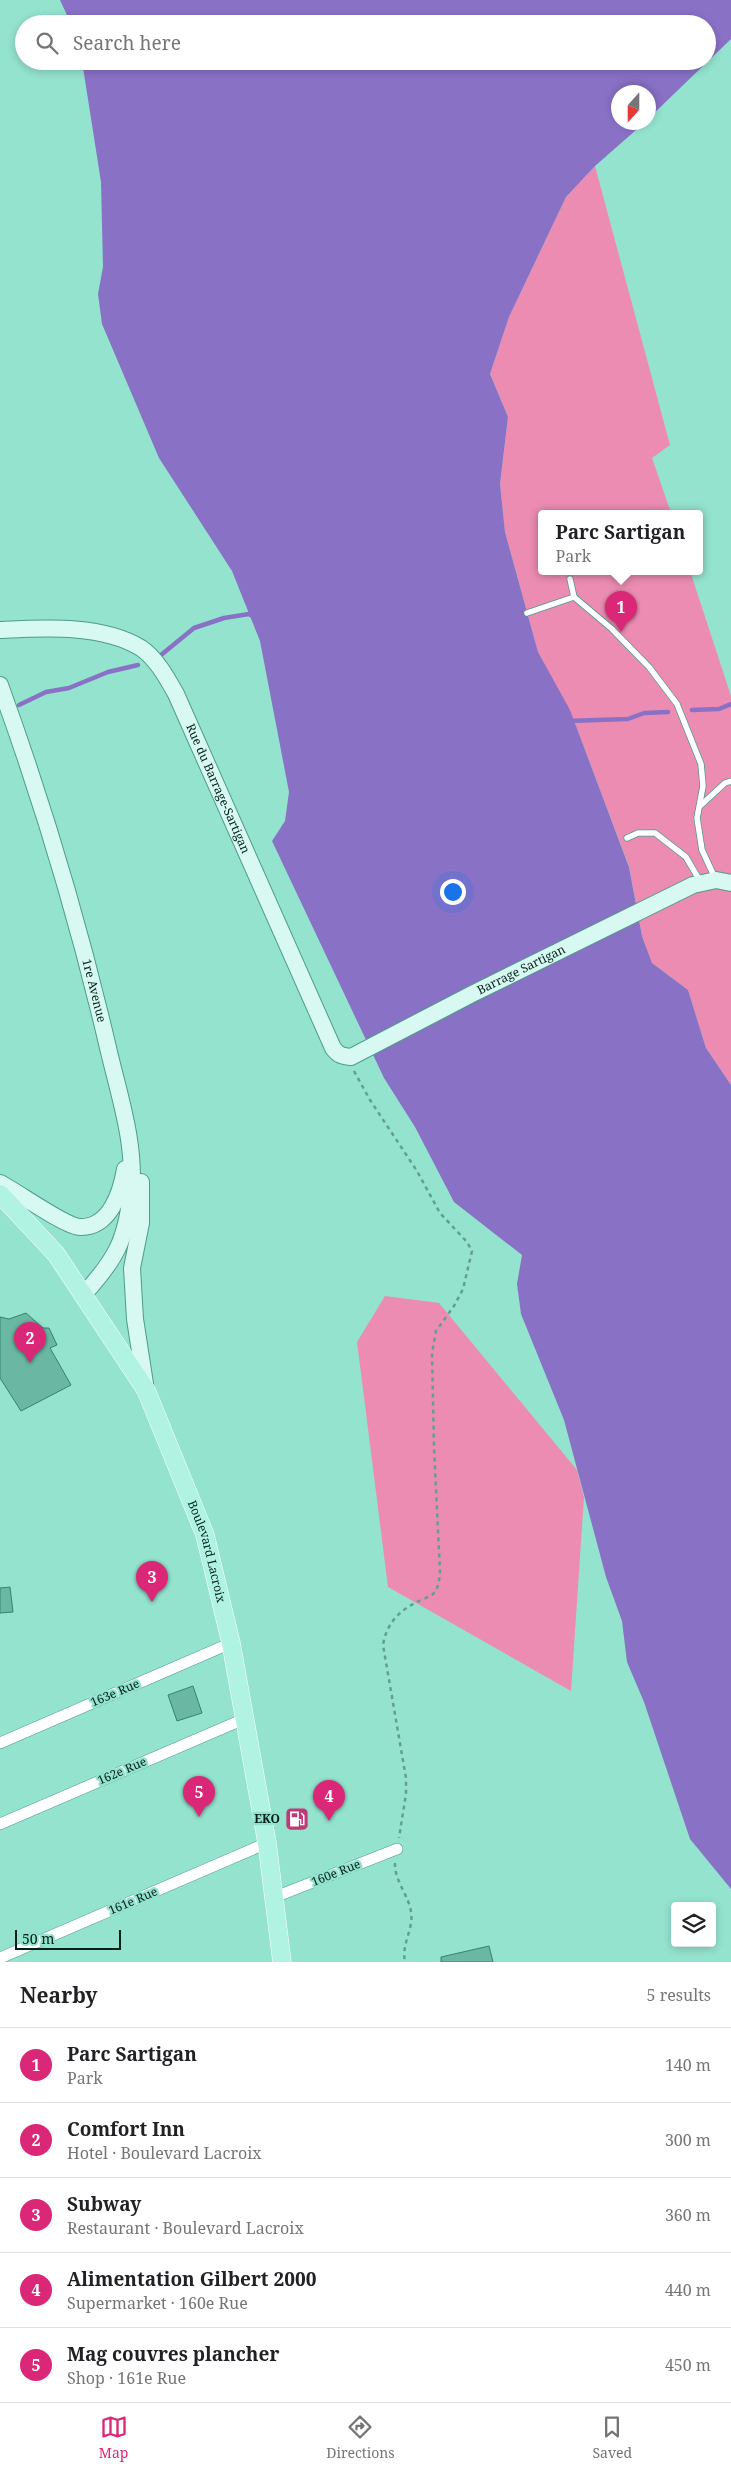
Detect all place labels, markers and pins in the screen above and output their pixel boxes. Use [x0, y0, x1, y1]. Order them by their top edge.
pin: 1 [605, 591, 637, 632]
pin: 2 [14, 1322, 46, 1363]
pin: 3 [136, 1561, 168, 1602]
pin: 5 [183, 1776, 215, 1817]
pin: 4 [313, 1780, 345, 1821]
fuel station icon: EKO [284, 1806, 310, 1832]
place label: EKO [254, 1810, 280, 1827]

